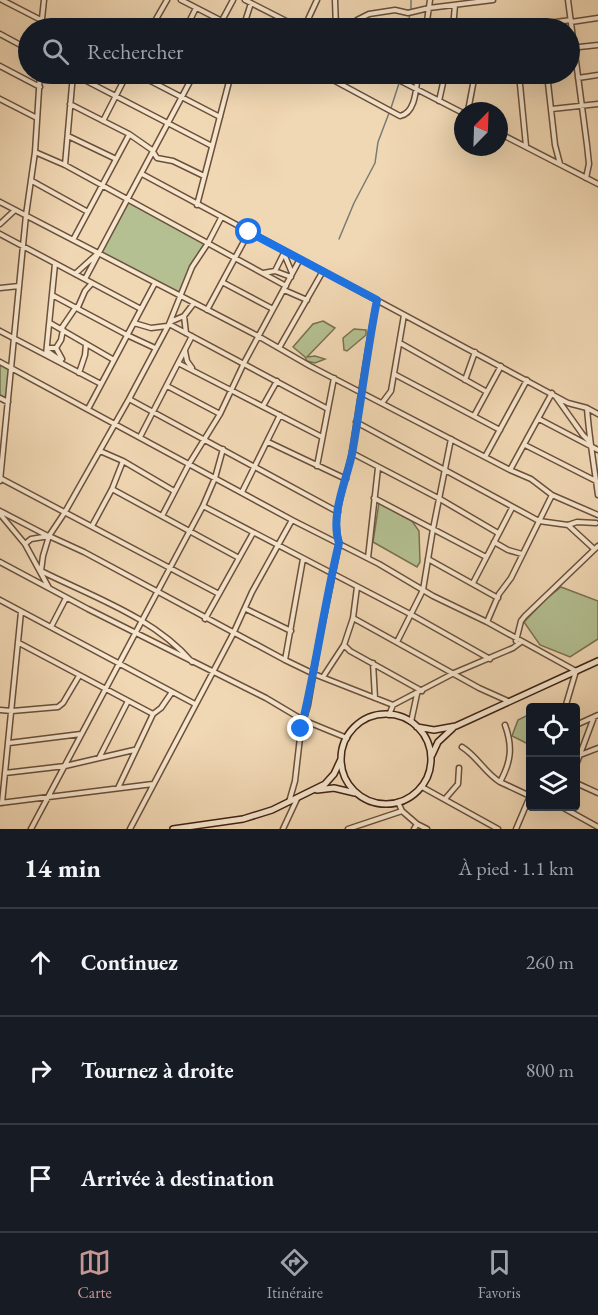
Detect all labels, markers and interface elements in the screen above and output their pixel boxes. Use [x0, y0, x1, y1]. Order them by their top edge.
search box [18, 18, 580, 84]
icon: search [39, 35, 72, 68]
text: Rechercher [87, 37, 183, 66]
north arrow [454, 102, 508, 156]
route start [235, 218, 261, 244]
map controls [526, 703, 580, 811]
button: locate [526, 703, 580, 757]
route end [287, 715, 313, 741]
button: layers [526, 757, 580, 811]
text: 14 min [24, 851, 101, 885]
text: À pied · 1.1 km [458, 855, 574, 881]
icon: ahead [24, 946, 57, 979]
text: Continuez [81, 948, 178, 977]
text: 260 m [526, 949, 574, 975]
icon: right [24, 1054, 57, 1087]
text: Tournez à droite [81, 1056, 234, 1085]
text: 800 m [526, 1057, 574, 1083]
icon: arrive [24, 1162, 57, 1195]
text: Arrivée à destination [81, 1164, 274, 1193]
tab: Carte [77, 1246, 112, 1303]
tab: Itinéraire [267, 1246, 323, 1303]
tab: Favoris [478, 1246, 521, 1303]

